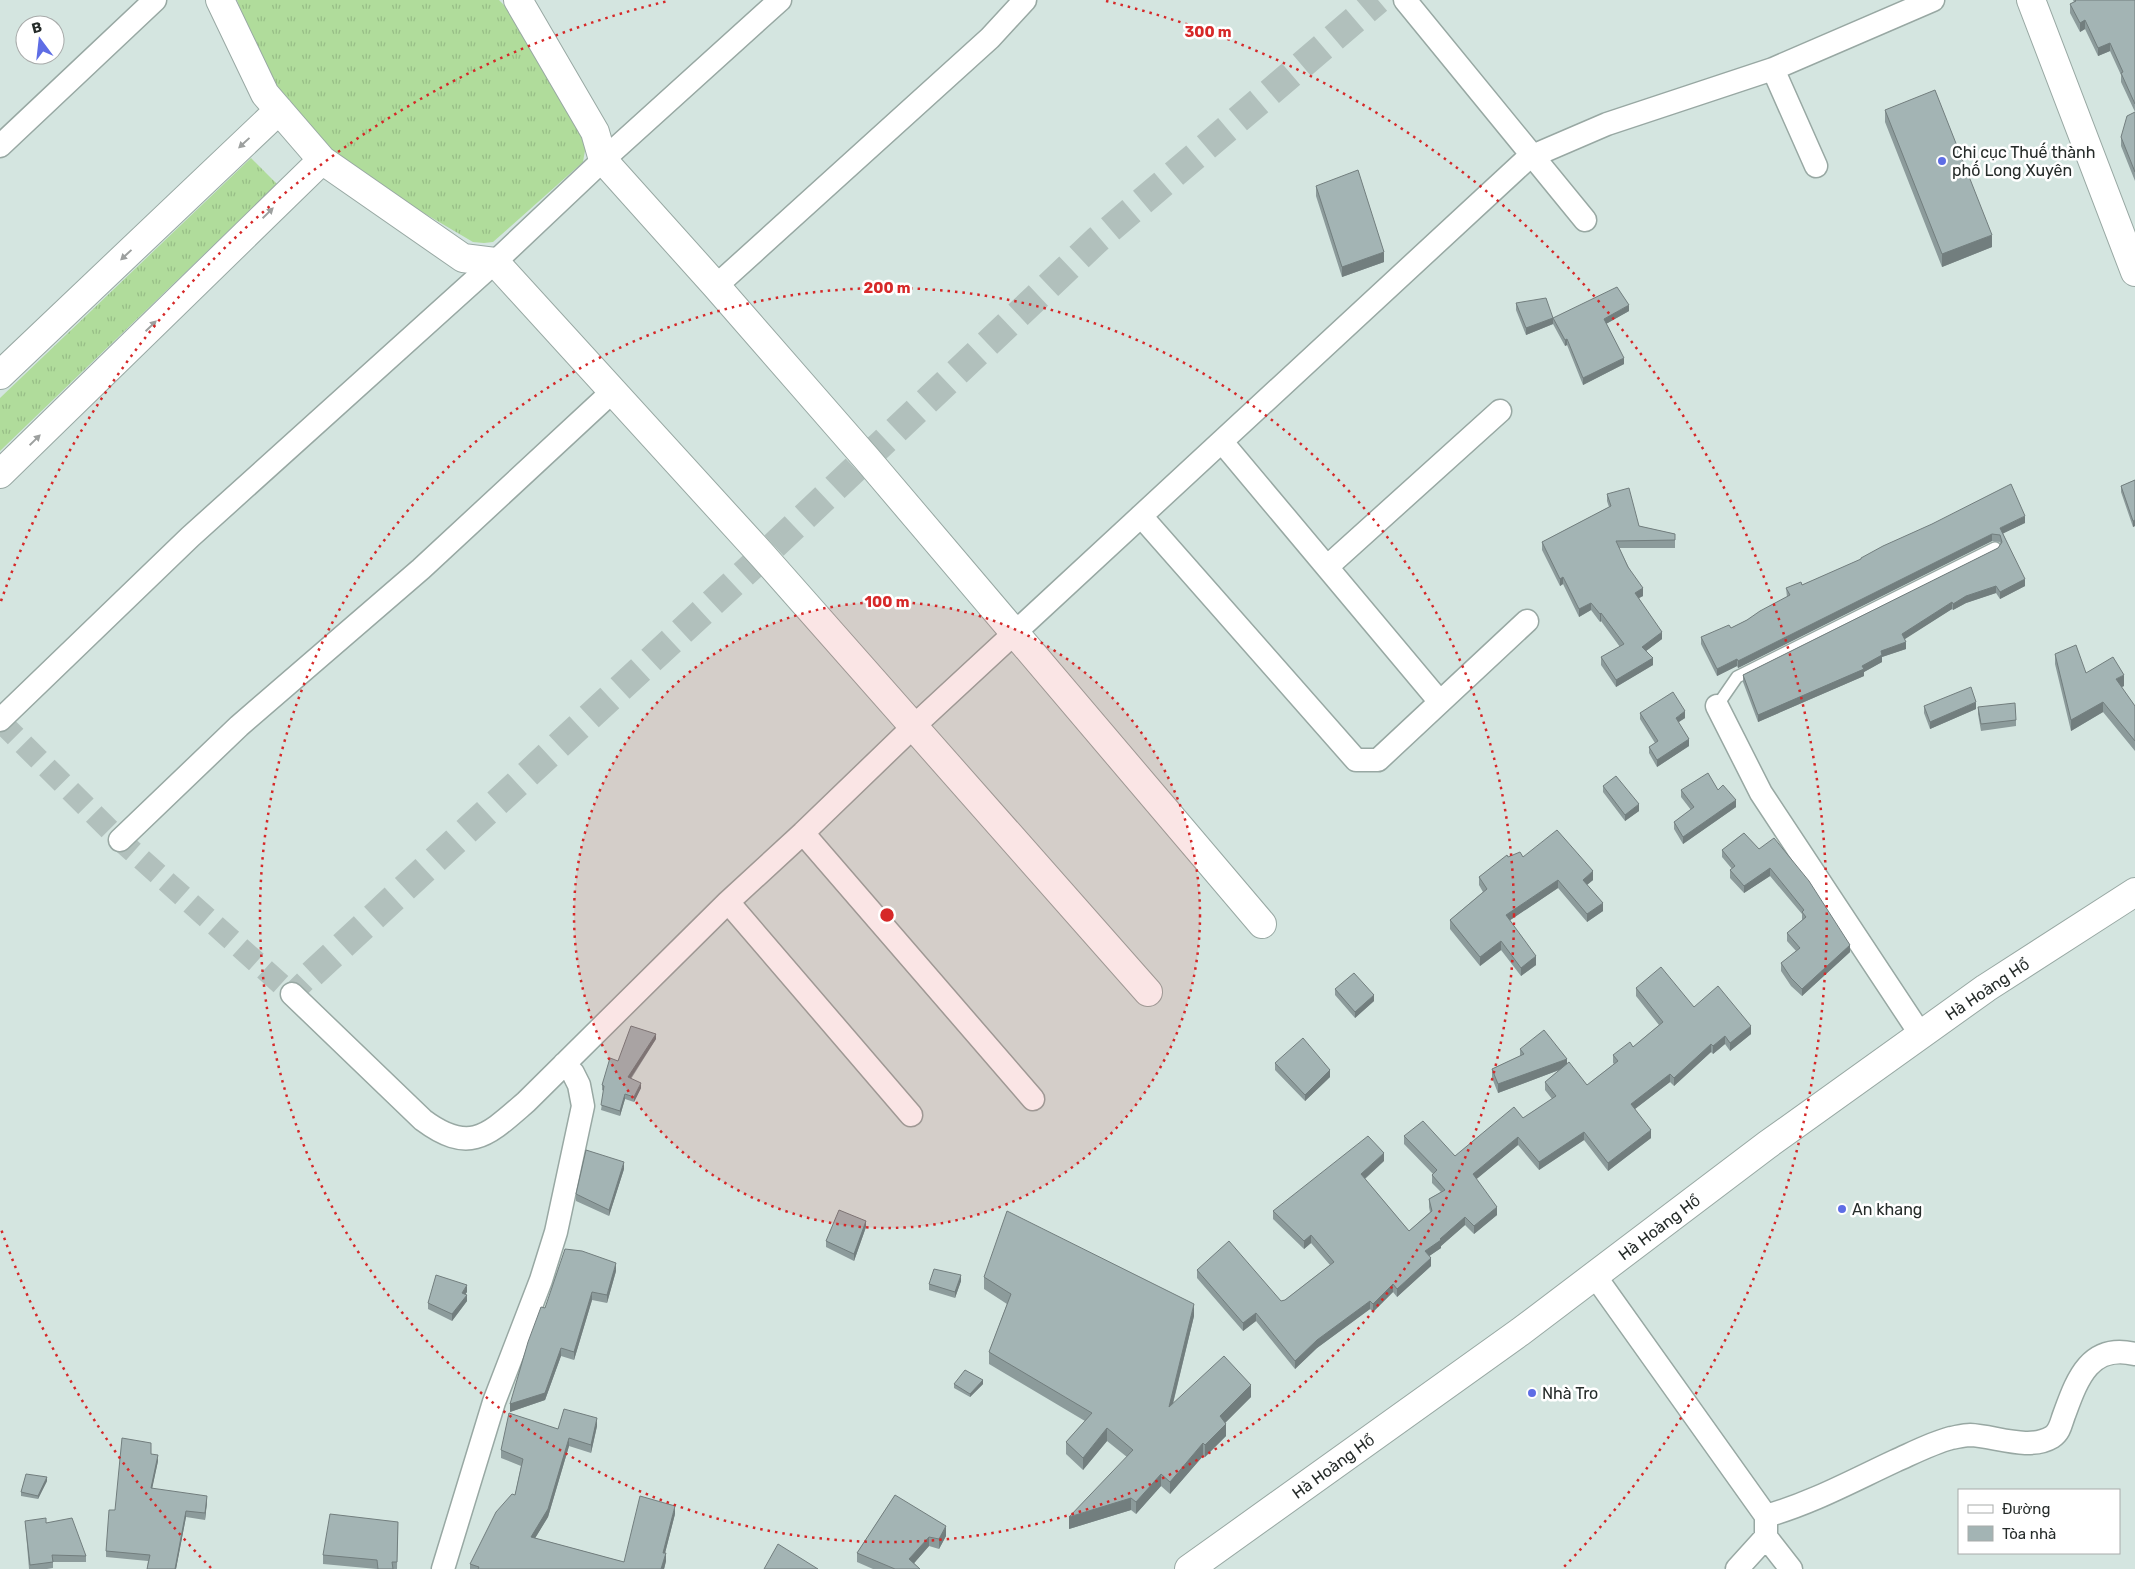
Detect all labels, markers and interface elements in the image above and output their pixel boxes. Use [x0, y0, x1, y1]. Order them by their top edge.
north arrow [15, 15, 65, 65]
text: B [30, 18, 44, 37]
text: 300 m [1184, 23, 1232, 41]
one-way arrow [238, 137, 250, 149]
place label: Chi cục Thuế thành phố Long Xuyên [1952, 142, 2095, 180]
marker: Chi cục Thuế thành phố Long Xuyên [1936, 155, 1948, 167]
one-way arrow [261, 207, 273, 219]
one-way arrow [120, 249, 132, 261]
text: 200 m [863, 279, 911, 297]
one-way arrow [145, 320, 157, 332]
one-way arrow [29, 434, 41, 446]
text: 100 m [865, 593, 909, 611]
centre of rings [878, 906, 896, 924]
street label: Hà Hoàng Hổ [1942, 954, 2033, 1024]
street label: Hà Hoàng Hổ [1615, 1191, 1704, 1264]
place label: An khang [1852, 1200, 1922, 1219]
marker: An khang [1836, 1203, 1848, 1215]
place label: Nhà Tro [1542, 1384, 1598, 1403]
marker: Nhà Tro [1526, 1387, 1538, 1399]
street label: Hà Hoàng Hổ [1288, 1430, 1378, 1503]
legend [1958, 1489, 2120, 1554]
text: Đường [2002, 1500, 2050, 1518]
text: Tòa nhà [2002, 1525, 2056, 1543]

